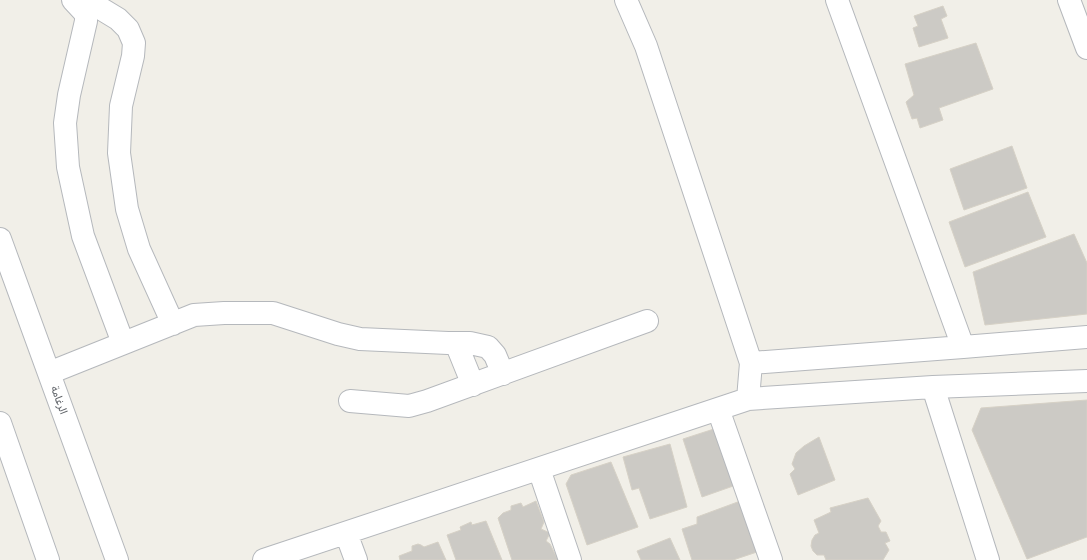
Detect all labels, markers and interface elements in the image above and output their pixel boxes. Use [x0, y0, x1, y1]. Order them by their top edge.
street label: الرغامة [48, 384, 69, 416]

